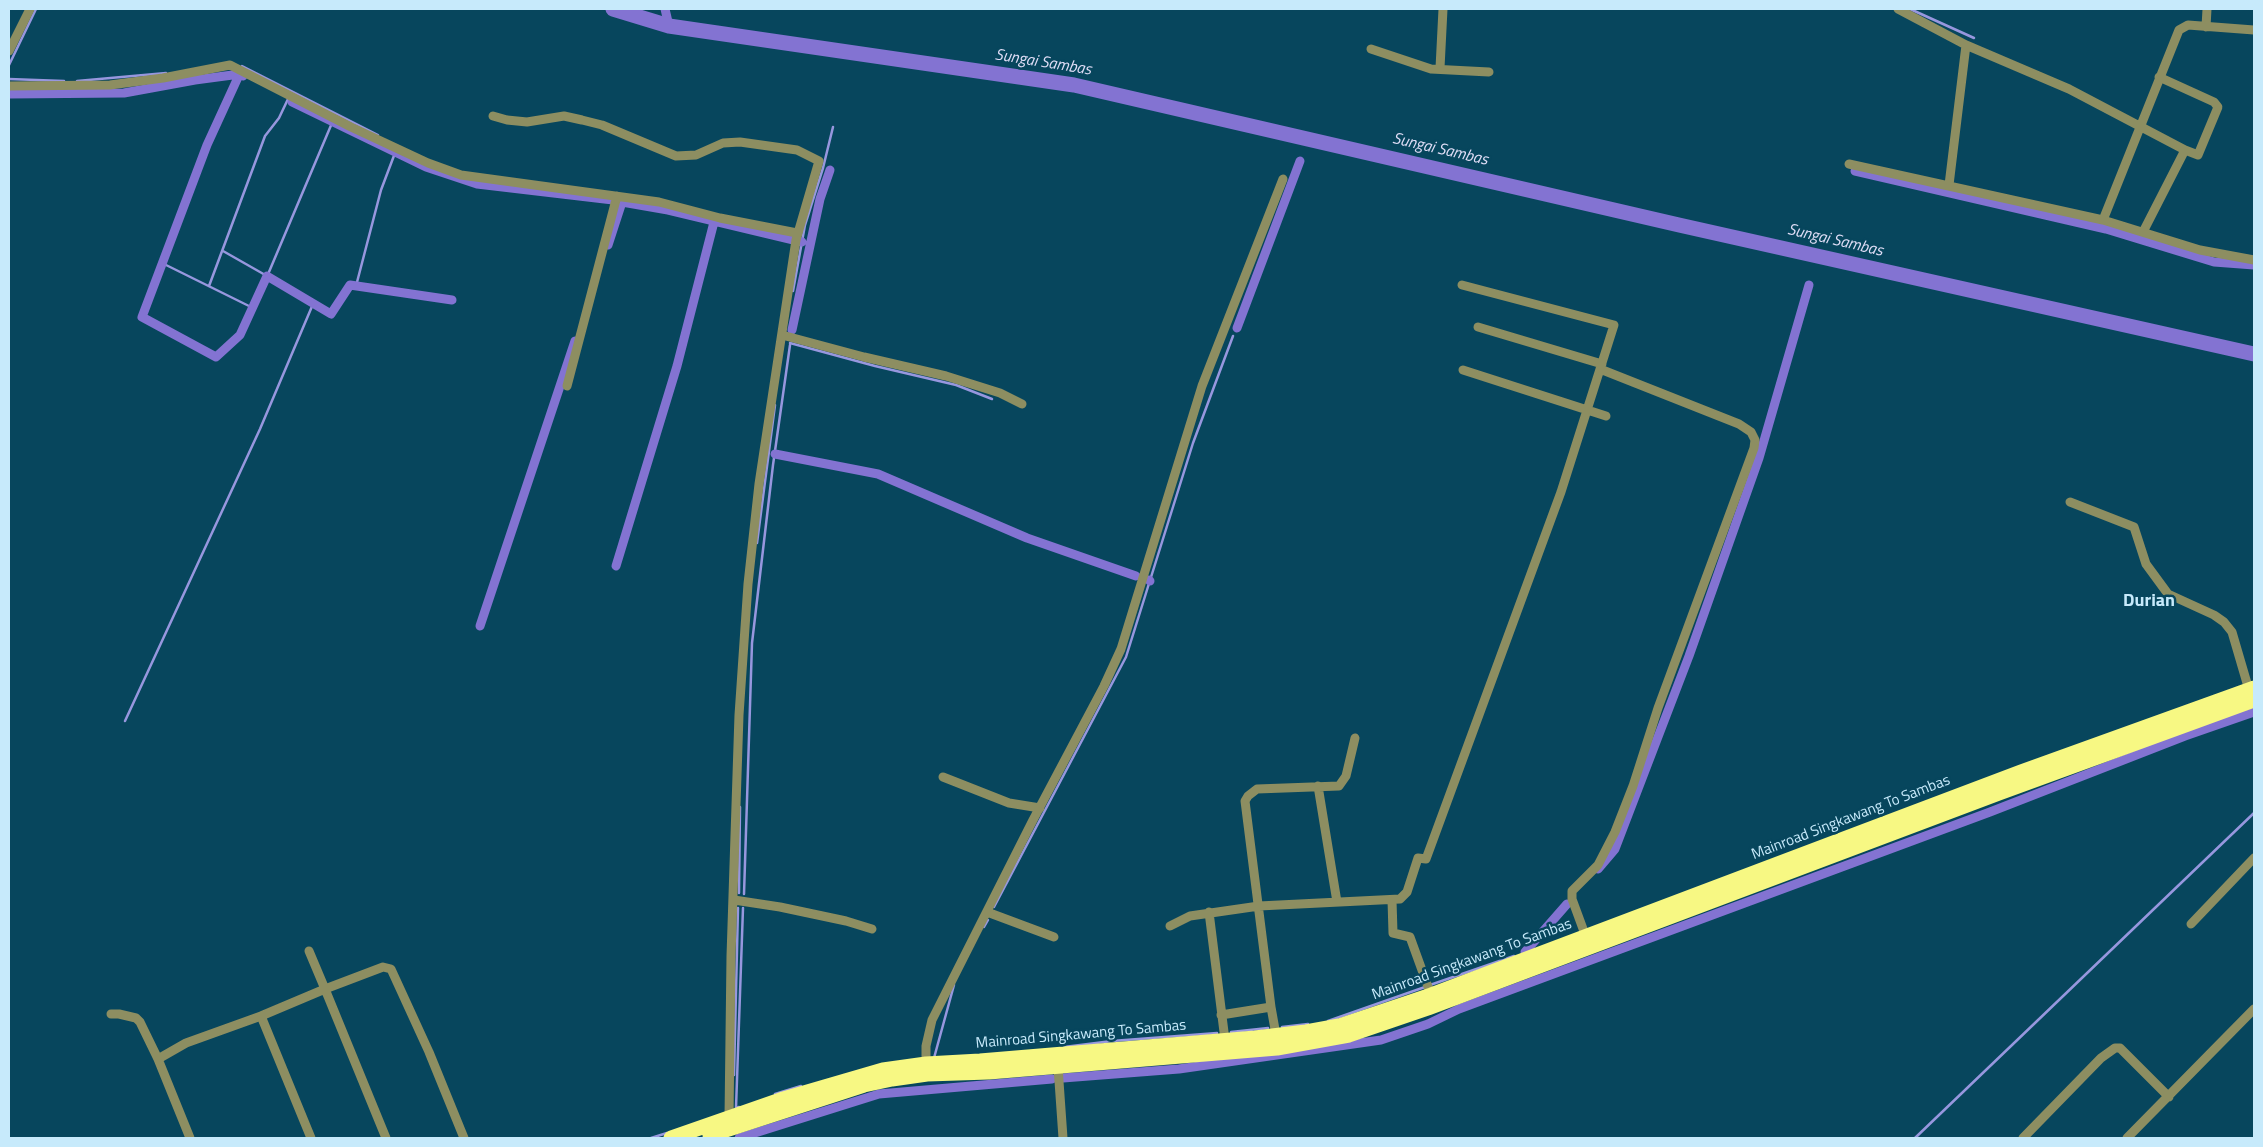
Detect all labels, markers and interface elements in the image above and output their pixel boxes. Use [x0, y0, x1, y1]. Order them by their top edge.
water label: Sungai Sambas [993, 46, 1093, 80]
water label: Sungai Sambas [1390, 130, 1490, 170]
water label: Sungai Sambas [1785, 221, 1885, 261]
district label: Durian [2123, 591, 2175, 613]
street label: Mainroad Singkawang To Sambas [1749, 772, 1953, 864]
street label: Mainroad Singkawang To Sambas [1370, 915, 1574, 1005]
street label: Mainroad Singkawang To Sambas [975, 1017, 1187, 1053]

